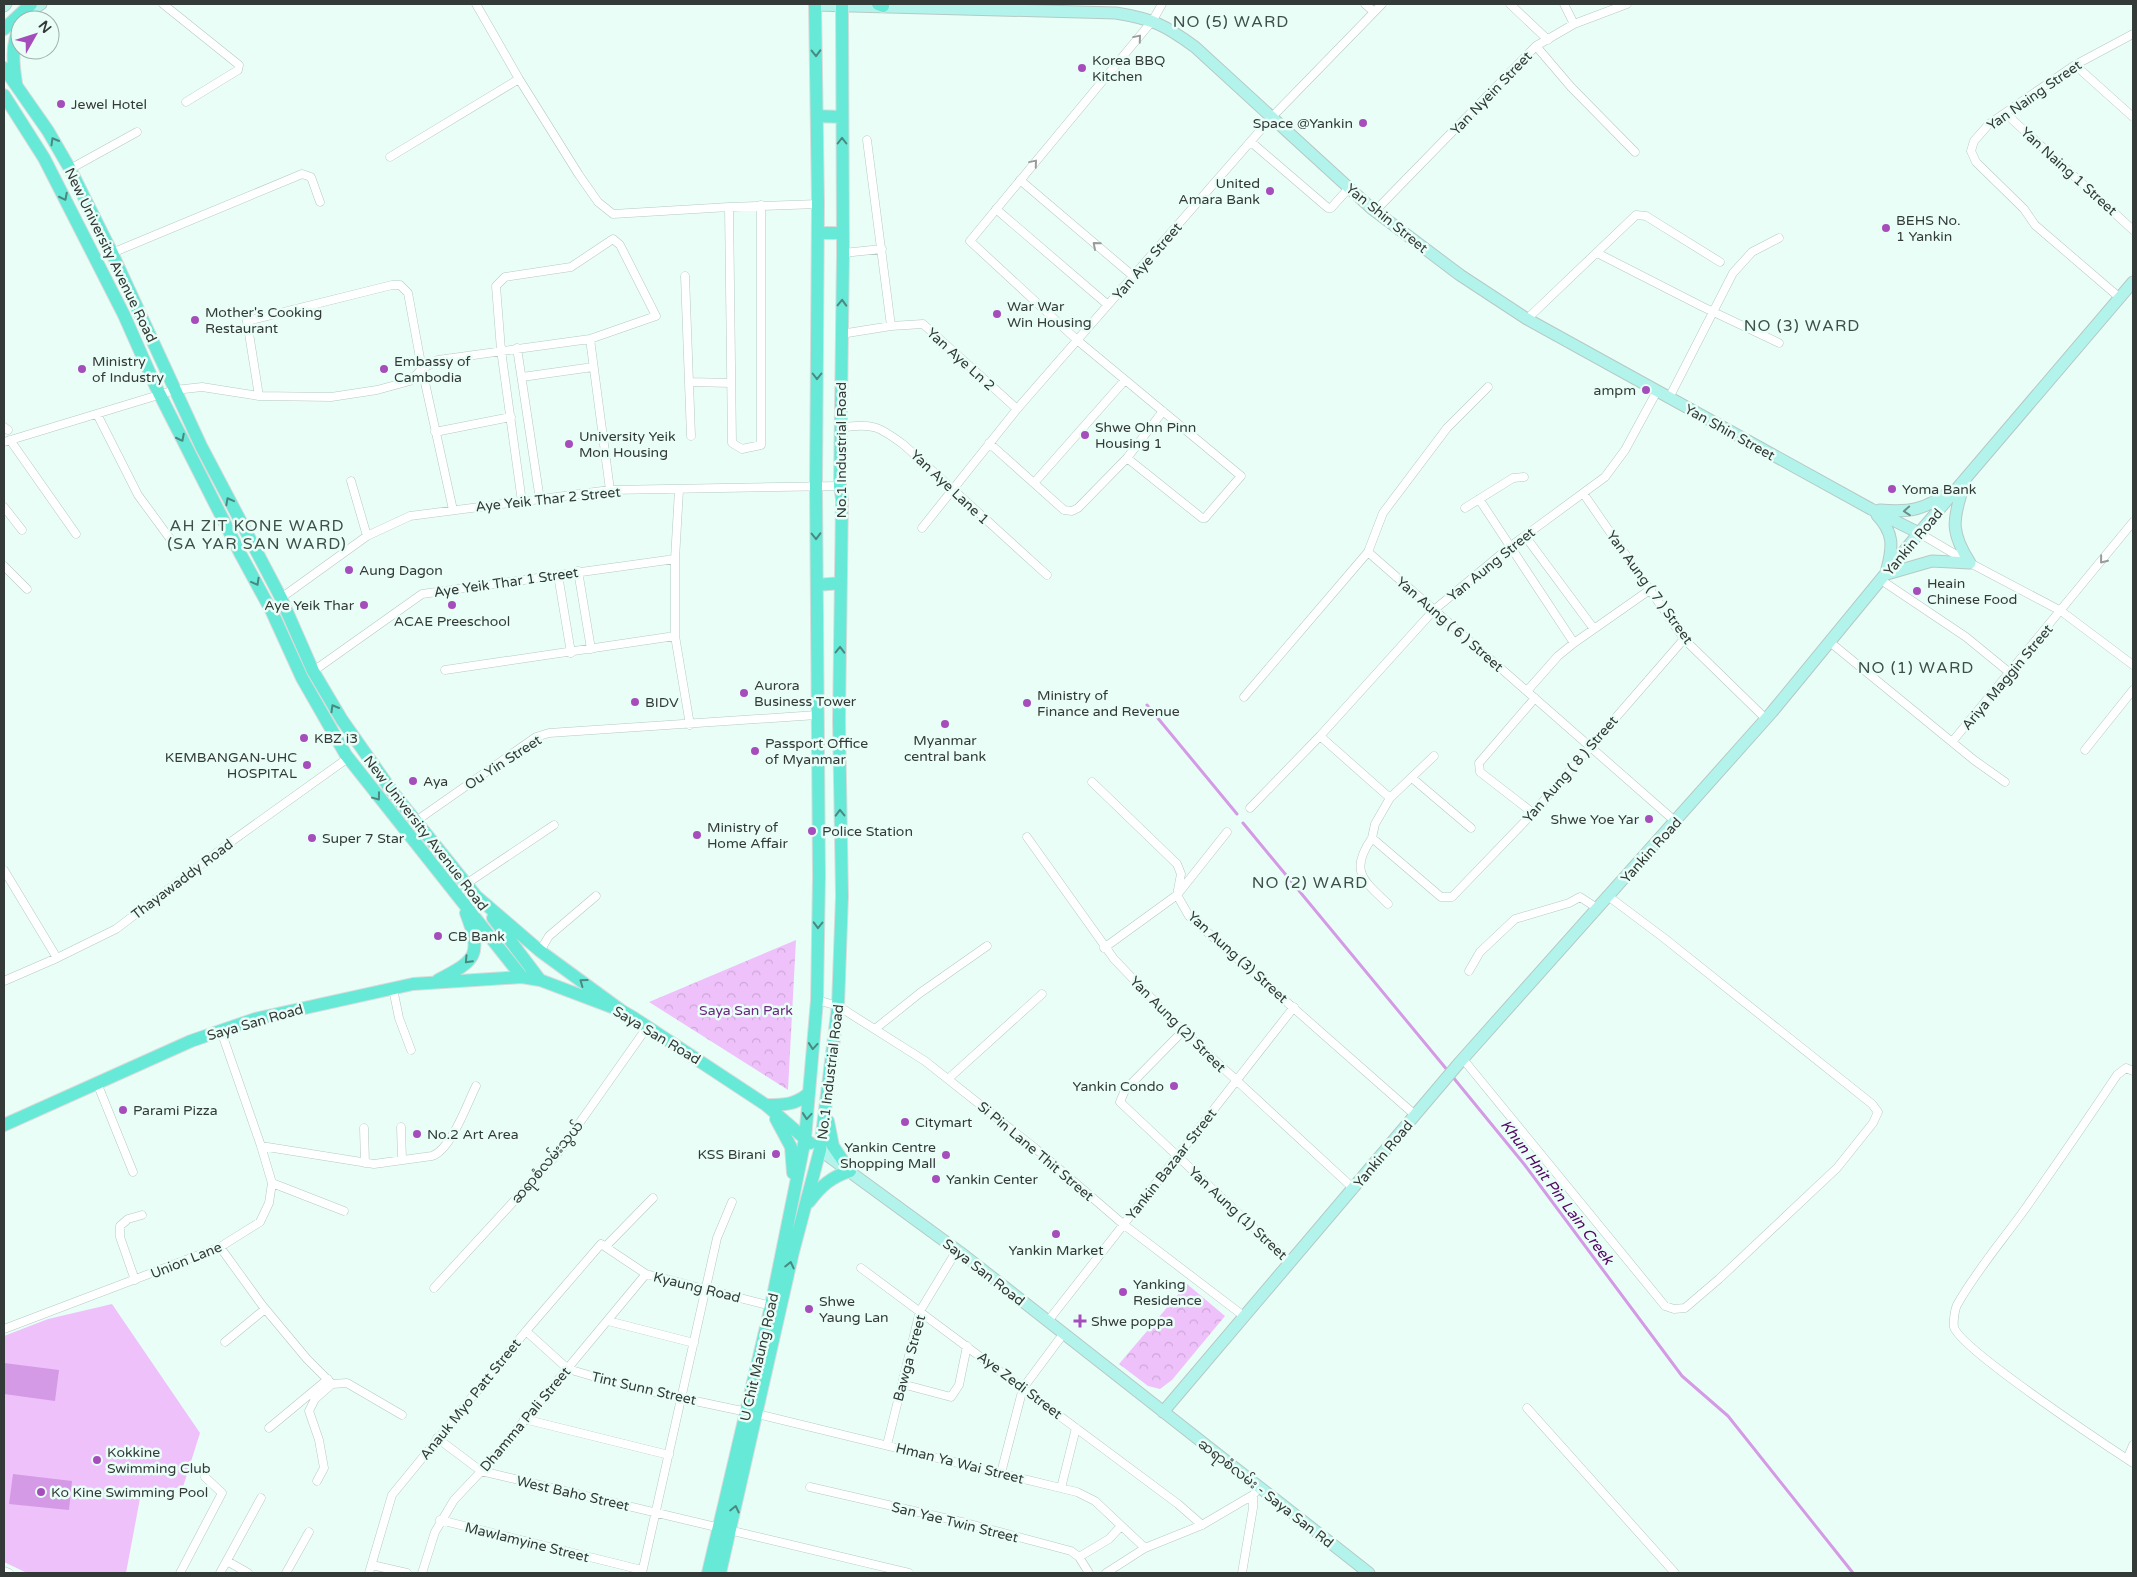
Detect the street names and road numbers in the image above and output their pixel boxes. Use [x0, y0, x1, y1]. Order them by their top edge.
street label: Yan Nyein Street [1447, 47, 1536, 139]
street label: Yan Naing Street [1984, 56, 2085, 134]
street label: Yan Naing 1 Street [2017, 124, 2121, 220]
street label: New University Avenue Road [61, 165, 160, 345]
street label: Yan Shin Street [1342, 180, 1432, 257]
street label: Yan Aye Street [1109, 219, 1186, 303]
street label: Yan Aye Ln 2 [923, 324, 998, 394]
street label: No.1 Industrial Road [833, 382, 850, 518]
street label: Yan Shin Street [1682, 401, 1778, 465]
street label: Yan Aye Lane 1 [907, 447, 993, 528]
street label: Aye Yeik Thar 2 Street [475, 483, 622, 516]
street label: Yankin Road [1880, 505, 1946, 579]
street label: Yan Aung Street [1444, 524, 1539, 605]
street label: Yan Aung ( 7 ) Street [1603, 527, 1697, 648]
street label: Aye Yeik Thar 1 Street [433, 564, 580, 601]
street label: Yan Aung ( 6 ) Street [1393, 573, 1507, 676]
street label: Ariya Maggin Street [1958, 620, 2057, 734]
street label: Yan Aung ( 8 ) Street [1519, 712, 1622, 826]
street label: Ou Yin Street [462, 731, 545, 793]
street label: New University Avenue Road [360, 752, 491, 914]
street label: Yankin Road [1617, 814, 1685, 887]
street label: Thayawaddy Road [128, 836, 236, 923]
street label: Yan Aung (3) Street [1184, 908, 1292, 1007]
street label: Yan Aung (2) Street [1126, 973, 1230, 1076]
street label: Saya San Road [205, 1001, 305, 1044]
street label: Saya San Road [610, 1003, 704, 1068]
street label: No.1 Industrial Road [814, 1003, 847, 1141]
street label: Si Pin Lane Thit Street [974, 1098, 1098, 1205]
street label: Yankin Bazaar Street [1123, 1105, 1221, 1223]
street label: ဆရာစံလမ်းသွယ် [506, 1116, 589, 1209]
street label: Yankin Road [1350, 1117, 1416, 1191]
street label: Yan Aung (1) Street [1185, 1163, 1291, 1264]
street label: Saya San Road [939, 1235, 1028, 1310]
street label: Union Lane [148, 1238, 224, 1282]
street label: Kyaung Road [651, 1268, 742, 1307]
street label: U Chit Maung Road [736, 1291, 783, 1423]
street label: Bawga Street [890, 1312, 929, 1403]
street label: Anauk Myo Patt Street [416, 1335, 525, 1463]
street label: Aye Zedi Street [974, 1348, 1066, 1423]
street label: Dhamma Pali Street [477, 1363, 575, 1475]
street label: Tint Sunn Street [590, 1368, 699, 1409]
street label: ဆရာစံလမ်း - Saya San Rd [1193, 1434, 1338, 1554]
street label: Hman Ya Wai Street [894, 1439, 1026, 1488]
street label: West Baho Street [515, 1472, 632, 1515]
street label: San Yae Twin Street [890, 1498, 1021, 1547]
street label: Mawlamyine Street [463, 1519, 591, 1566]

